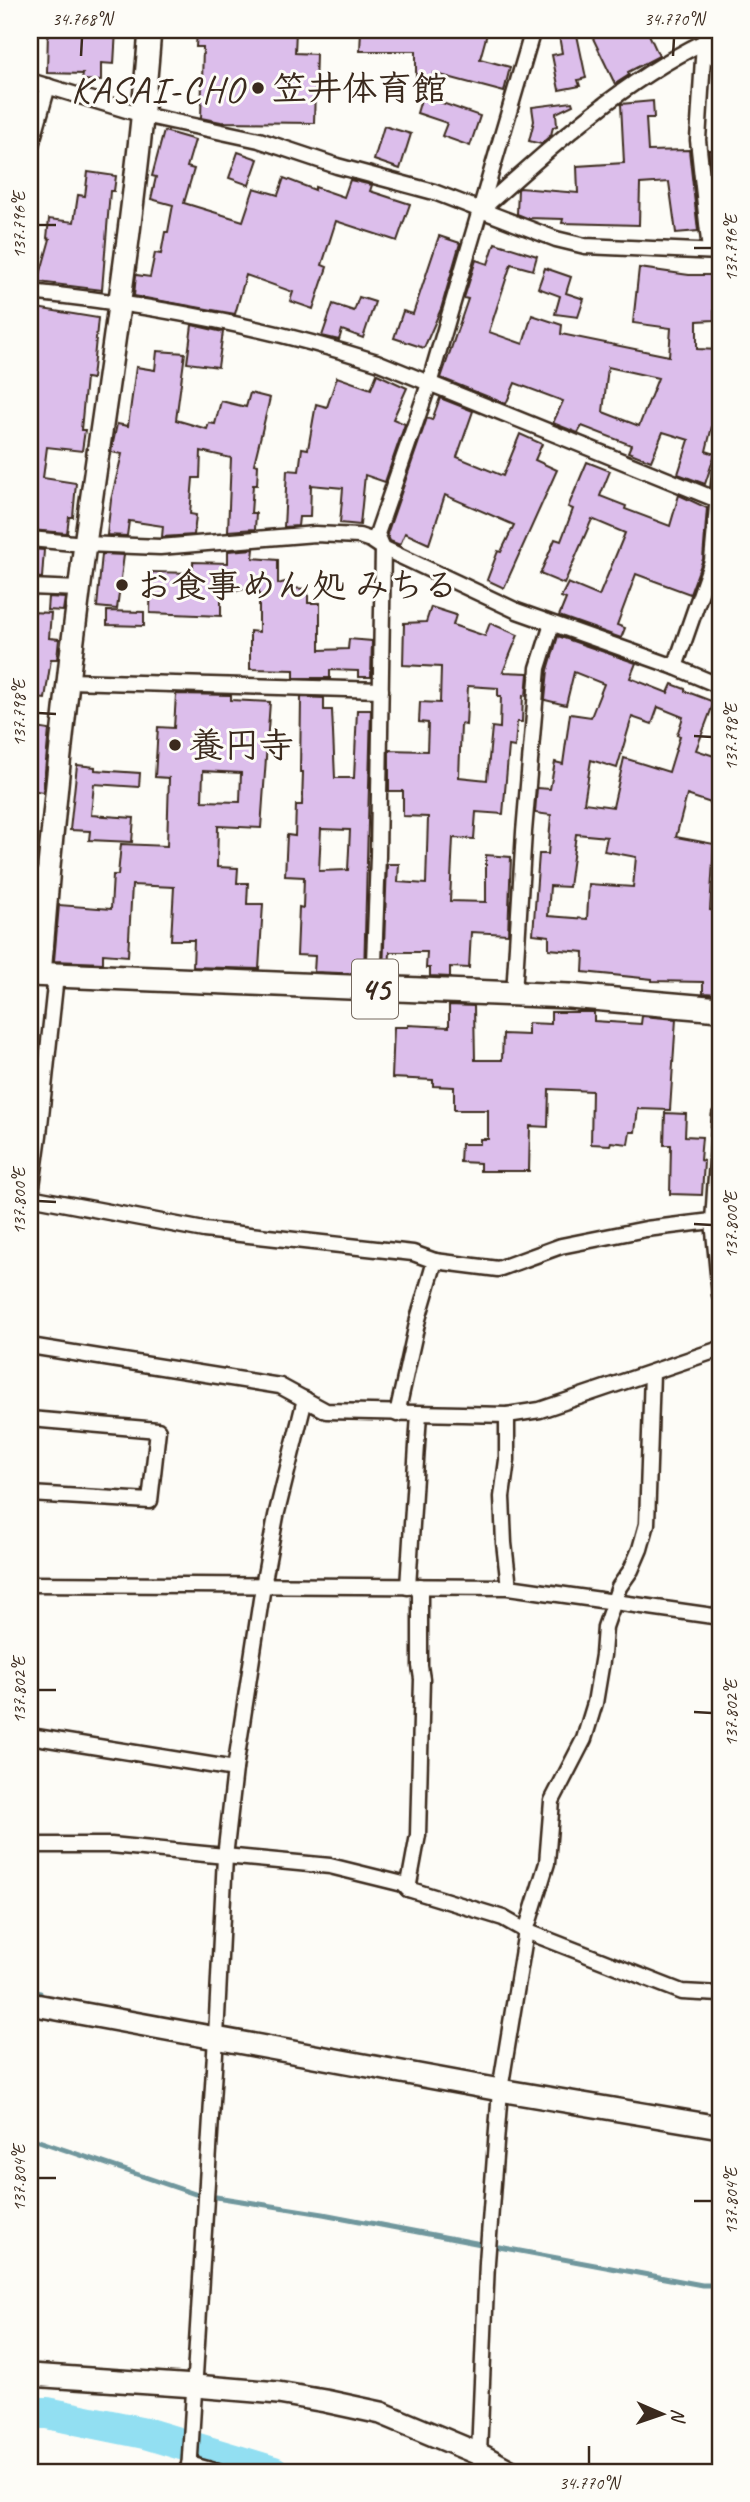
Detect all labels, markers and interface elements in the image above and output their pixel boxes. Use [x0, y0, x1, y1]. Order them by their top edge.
text: 34.768°N [52, 8, 115, 30]
text: 34.770°N [644, 8, 707, 30]
district label: KASAI-CHO [71, 66, 247, 113]
place label: 笠井体育館 [272, 66, 447, 111]
marker: 笠井体育館 [250, 80, 266, 96]
text: 137.796°E [8, 189, 30, 258]
text: 137.796°E [720, 212, 742, 281]
place label: お食事めん処 みちる [136, 563, 459, 608]
marker: お食事めん処 みちる [114, 577, 130, 593]
text: 137.798°E [8, 677, 30, 746]
text: 137.798°E [720, 701, 742, 770]
place label: 養円寺 [189, 723, 294, 768]
marker: 養円寺 [167, 737, 183, 753]
road number: 45 [352, 959, 398, 1018]
text: 137.800°E [8, 1165, 30, 1234]
text: 137.800°E [720, 1189, 742, 1258]
text: 137.802°E [8, 1654, 30, 1723]
text: 137.802°E [720, 1677, 742, 1746]
text: 137.804°E [8, 2142, 30, 2211]
text: 137.804°E [720, 2165, 742, 2234]
north arrow [628, 2380, 698, 2450]
text: N [666, 2408, 690, 2424]
text: 34.770°N [559, 2472, 622, 2494]

